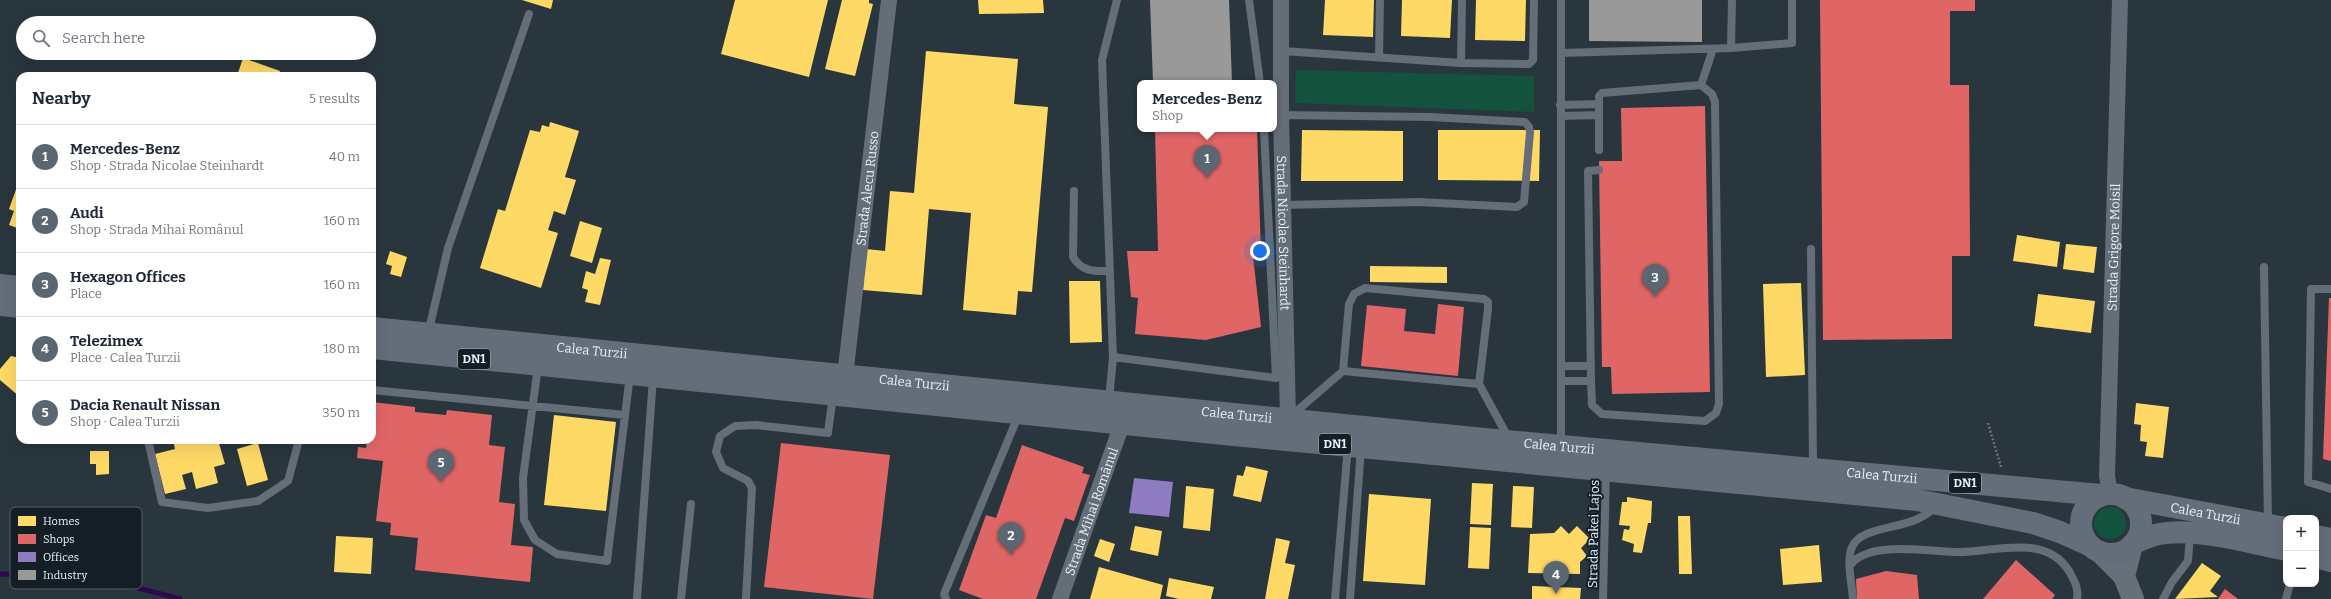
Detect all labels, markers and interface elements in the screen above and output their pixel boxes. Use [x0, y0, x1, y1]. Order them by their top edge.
search box [16, 16, 376, 60]
icon: search [30, 27, 52, 49]
text: Search here [62, 29, 145, 47]
popup [1137, 80, 1277, 132]
text: Nearby [32, 88, 91, 109]
text: Mercedes-Benz [1152, 90, 1262, 108]
text: 5 results [309, 91, 360, 106]
text: Shop [1152, 108, 1183, 123]
street label: Strada Alecu Russo [853, 130, 882, 247]
text: Mercedes-Benz [70, 140, 180, 158]
pin: 1 [1194, 145, 1220, 178]
text: 1 [42, 149, 48, 164]
text: 40 m [329, 149, 360, 164]
street label: Strada Nicolae Steinhardt [1274, 155, 1293, 311]
text: Shop · Strada Nicolae Steinhardt [70, 158, 264, 173]
street label: Strada Grigore Moisil [2105, 183, 2123, 311]
text: Audi [70, 204, 104, 222]
text: 2 [41, 213, 49, 228]
text: 160 m [324, 213, 360, 228]
text: Shop · Strada Mihai Românul [70, 222, 244, 237]
your location [1250, 241, 1270, 261]
pin: 3 [1642, 264, 1668, 297]
text: Hexagon Offices [70, 268, 186, 286]
text: 3 [41, 277, 49, 292]
text: 160 m [324, 277, 360, 292]
text: Place [70, 286, 102, 301]
text: Telezimex [70, 332, 143, 350]
street label: Calea Turzii [556, 339, 628, 361]
text: 4 [41, 341, 49, 356]
text: 180 m [324, 341, 360, 356]
road number: DN1 [458, 349, 490, 369]
text: Place · Calea Turzii [70, 350, 181, 365]
street label: Calea Turzii [878, 372, 950, 394]
text: Dacia Renault Nissan [70, 396, 220, 414]
street label: Calea Turzii [1201, 404, 1273, 426]
text: 5 [41, 405, 49, 420]
text: 350 m [322, 405, 360, 420]
text: Shop · Calea Turzii [70, 414, 180, 429]
road number: DN1 [1319, 434, 1351, 454]
street label: Calea Turzii [1523, 436, 1595, 457]
street label: Strada Mihai Românul [1062, 445, 1121, 577]
pin: 5 [428, 449, 454, 482]
street label: Calea Turzii [1846, 465, 1918, 486]
road number: DN1 [1949, 473, 1981, 493]
street label: Strada Pakei Lajos [1585, 480, 1602, 588]
street label: Calea Turzii [2169, 500, 2242, 527]
legend [10, 507, 142, 589]
text: Homes [43, 515, 80, 528]
map controls [2283, 515, 2319, 587]
button: + [2283, 515, 2319, 551]
pin: 2 [998, 522, 1024, 555]
text: Shops [43, 533, 75, 546]
text: Offices [43, 551, 79, 564]
button: − [2283, 551, 2319, 587]
pin: 4 [1543, 561, 1569, 594]
text: Industry [43, 569, 87, 582]

